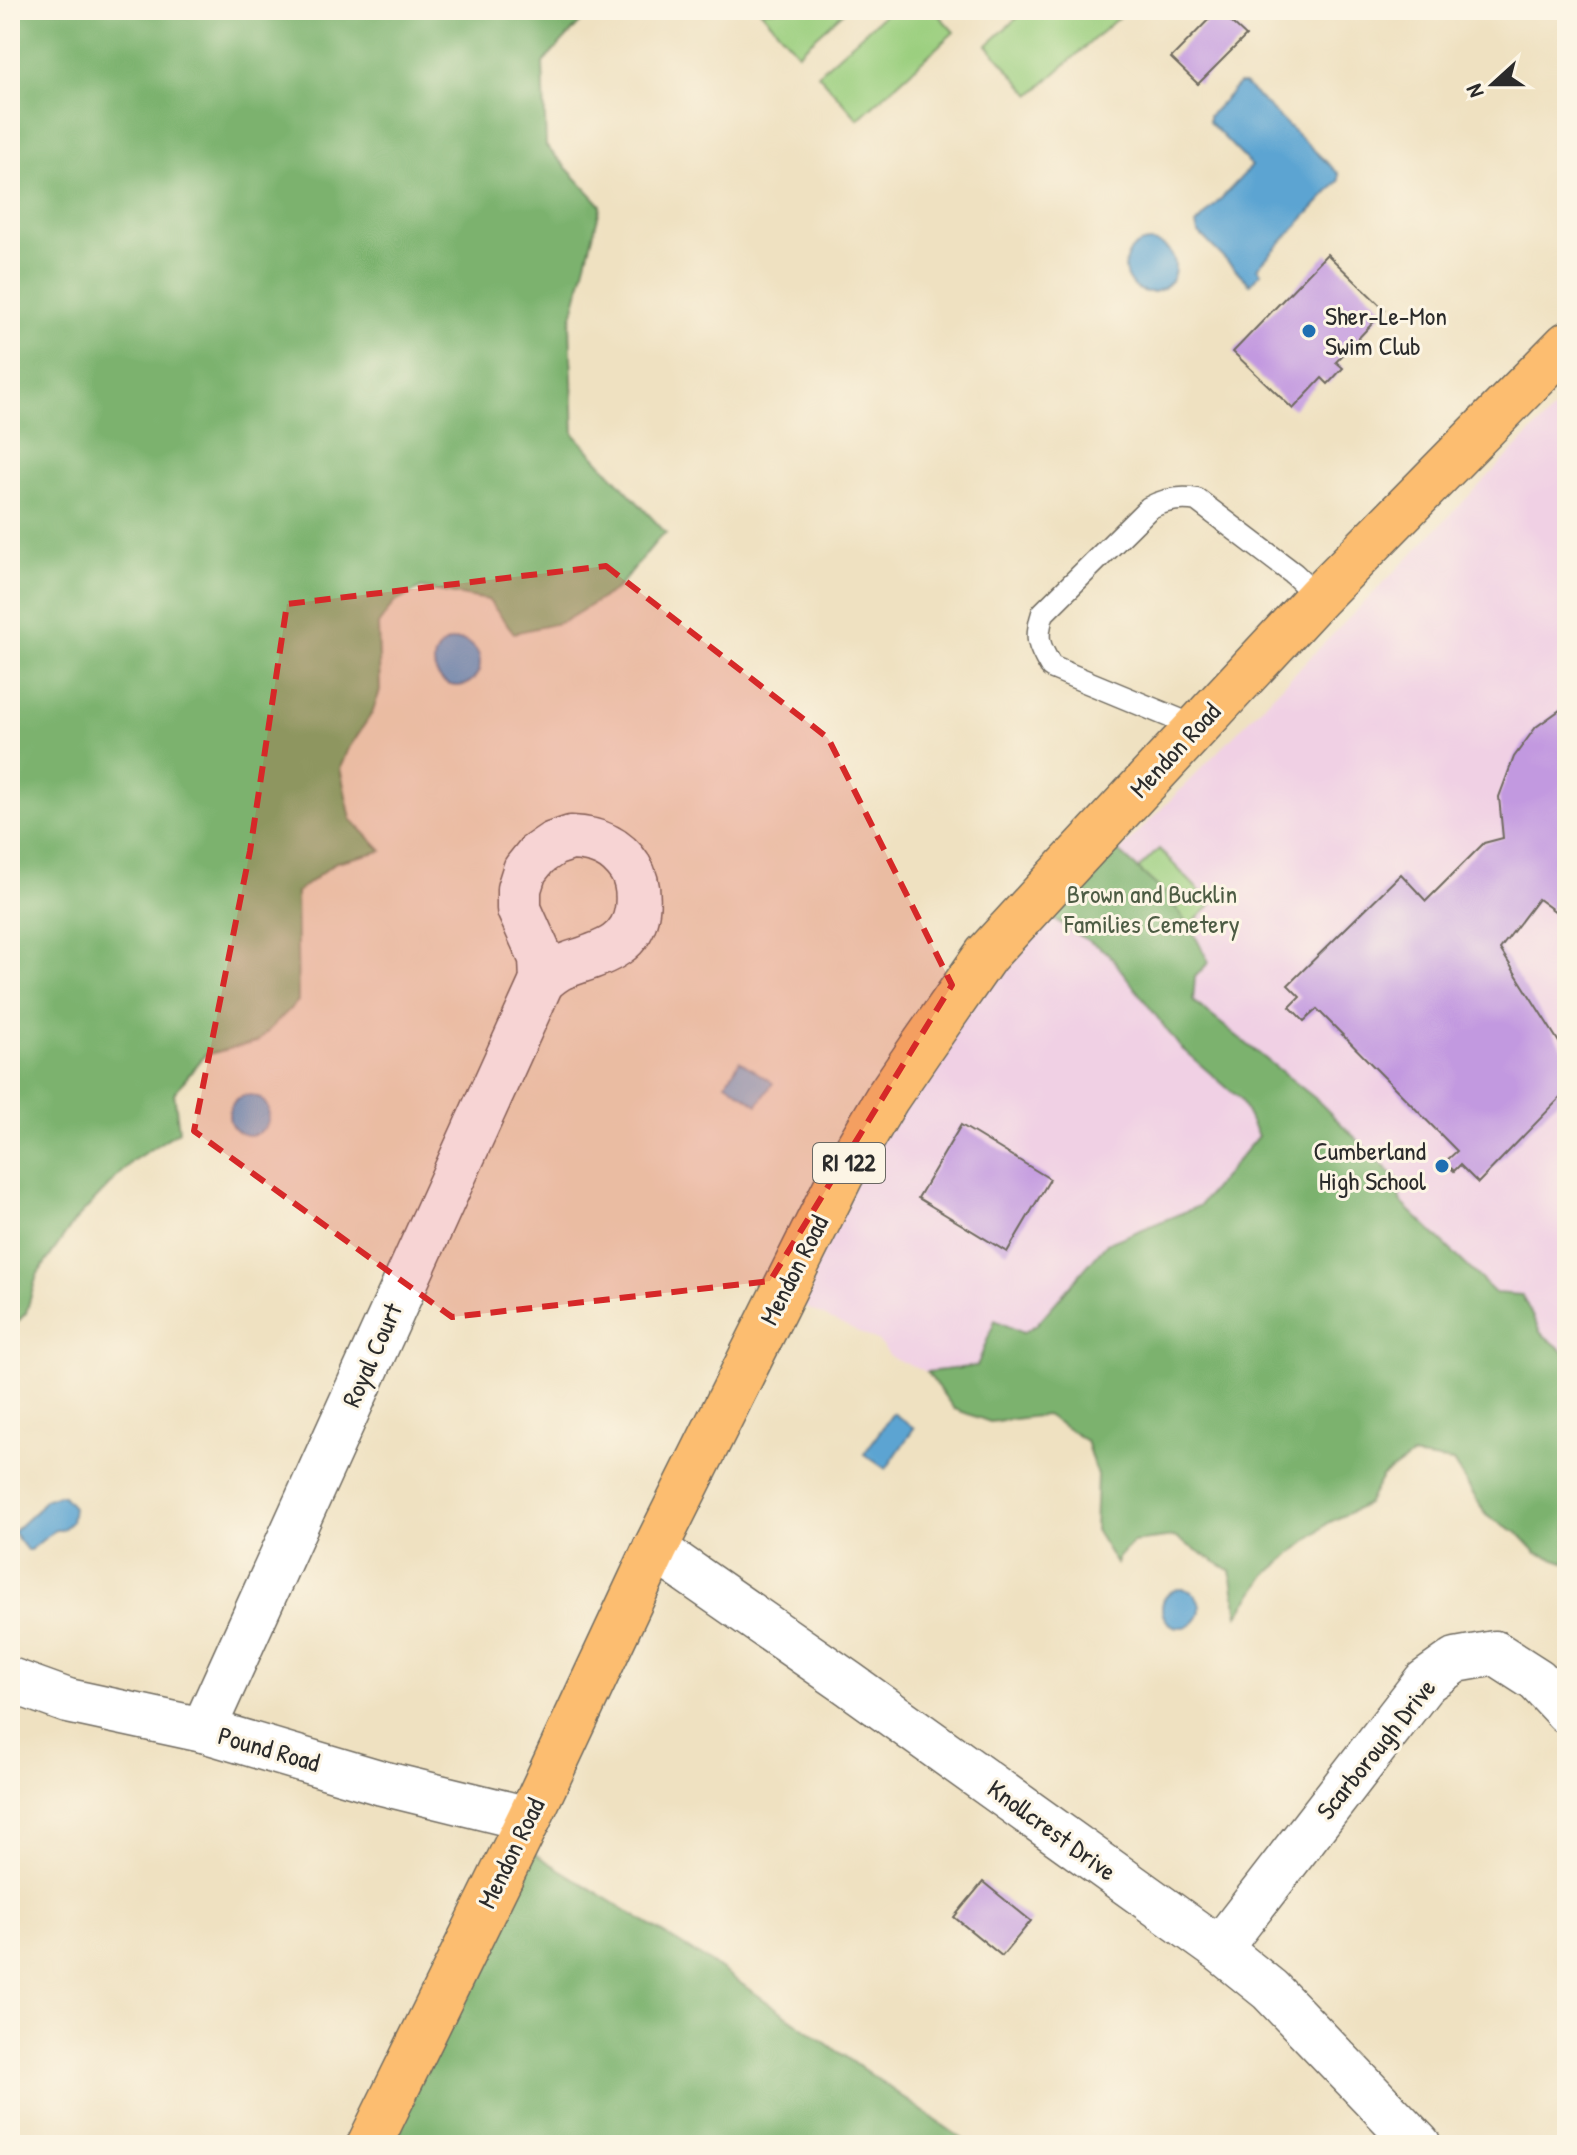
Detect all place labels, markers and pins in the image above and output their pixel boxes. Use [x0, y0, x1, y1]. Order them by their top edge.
place label: Sher-Le-Mon Swim Club [1325, 298, 1447, 363]
marker: Sher-Le-Mon Swim Club [1300, 322, 1318, 340]
place label: Cumberland High School [1314, 1133, 1426, 1198]
marker: Cumberland High School [1433, 1157, 1451, 1175]

